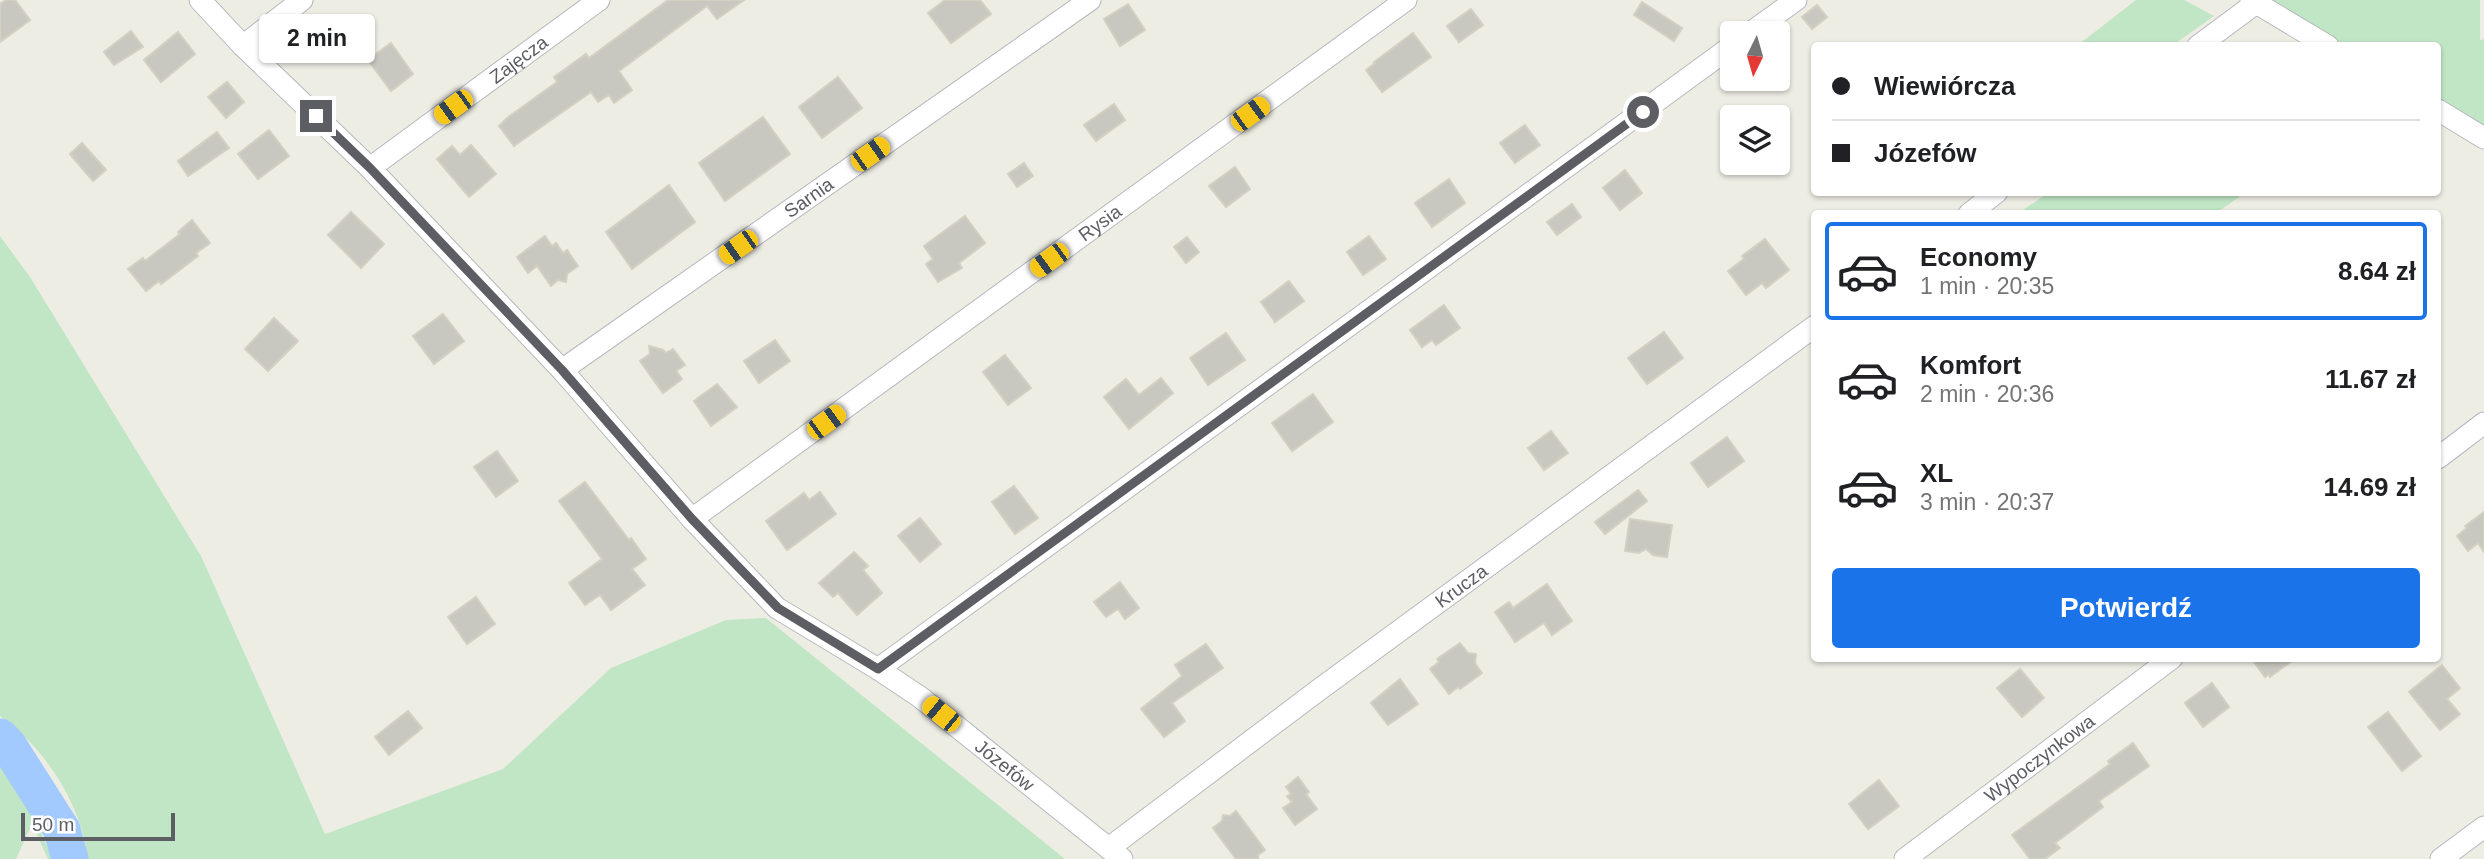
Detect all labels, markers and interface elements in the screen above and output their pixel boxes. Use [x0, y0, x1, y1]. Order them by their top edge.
callout: 2 min [258, 15, 374, 64]
north arrow [1720, 21, 1790, 91]
map controls [1720, 21, 1790, 175]
text: 2 min [287, 25, 347, 51]
street label: Zajęcza [486, 31, 552, 88]
text: Wiewiórcza [1874, 71, 2015, 101]
car [430, 86, 477, 128]
car [1227, 93, 1274, 135]
route start [1627, 96, 1659, 128]
route end [300, 100, 332, 132]
button: layers [1720, 105, 1790, 175]
car [847, 133, 894, 175]
text: Józefów [1874, 138, 1977, 168]
street label: Sarnia [780, 173, 838, 222]
street label: Rysia [1075, 200, 1126, 246]
car [715, 226, 762, 268]
car [1026, 239, 1073, 281]
icon: car [1836, 240, 1899, 303]
text: Economy [1920, 242, 2037, 272]
text: 8.64 zł [2338, 256, 2416, 286]
text: 1 min · 20:35 [1920, 273, 2054, 299]
icon: car [1836, 348, 1899, 411]
text: Komfort [1920, 350, 2021, 380]
text: 11.67 zł [2325, 364, 2416, 394]
text: 2 min · 20:36 [1920, 381, 2054, 407]
car [803, 401, 850, 443]
icon: car [1836, 456, 1899, 519]
text: XL [1920, 458, 1953, 488]
text: 14.69 zł [2323, 472, 2416, 502]
text: 3 min · 20:37 [1920, 489, 2054, 515]
street label: Krucza [1431, 560, 1492, 612]
button: Potwierdź [1832, 568, 2420, 648]
car [919, 693, 964, 735]
street label: Wypoczynkowa [1981, 710, 2099, 806]
street label: Józefów [971, 736, 1039, 796]
scale bar [21, 810, 175, 842]
text: 50 m [32, 814, 74, 835]

